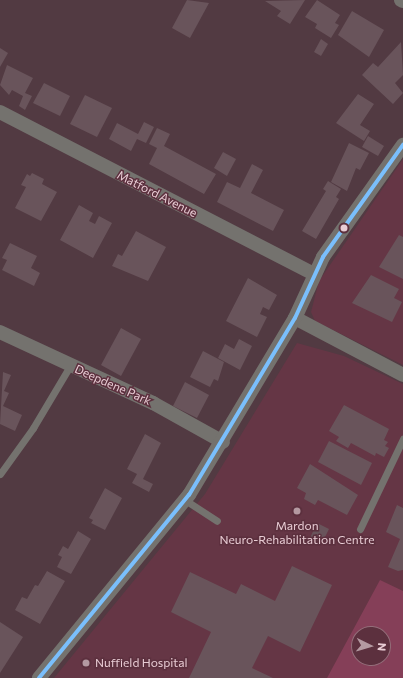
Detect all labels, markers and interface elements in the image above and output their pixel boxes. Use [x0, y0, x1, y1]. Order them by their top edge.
street label: Matford Avenue [115, 168, 199, 220]
unlabelled marker [339, 223, 349, 233]
street label: Deepdene Park [72, 362, 154, 408]
marker: Mardon Neuro-Rehabilitation Centre [291, 505, 303, 517]
place label: Mardon Neuro-Rehabilitation Centre [219, 519, 375, 547]
north arrow [351, 626, 391, 666]
text: N [376, 642, 389, 652]
place label: Nuffield Hospital [95, 656, 188, 670]
marker: Nuffield Hospital [80, 657, 92, 669]

